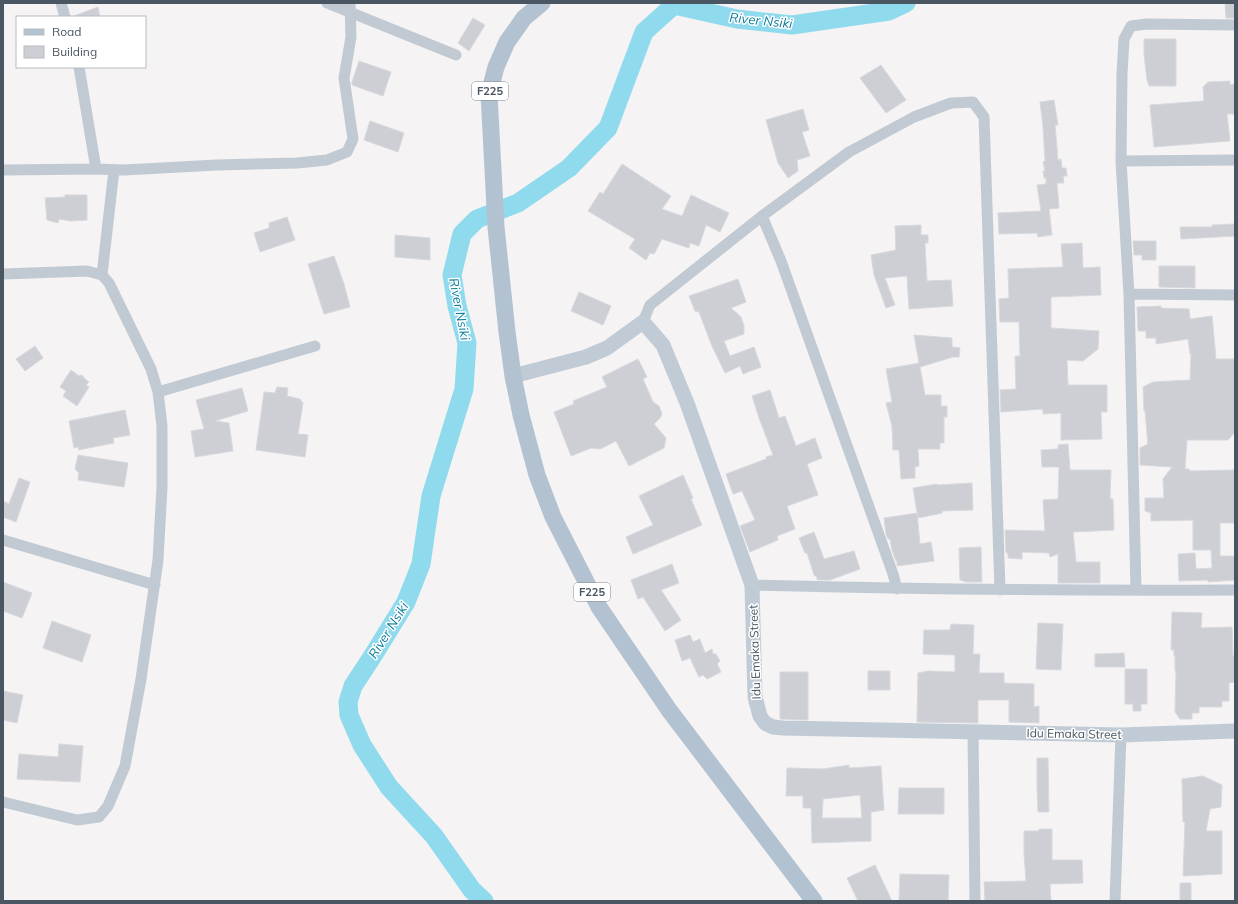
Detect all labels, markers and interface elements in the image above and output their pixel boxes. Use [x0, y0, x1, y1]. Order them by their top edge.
water label: River Nsiki [729, 9, 794, 31]
legend [16, 16, 146, 68]
text: Road [52, 24, 81, 39]
text: Building [52, 44, 97, 59]
road number: F225 [472, 82, 508, 100]
water label: River Nsiki [446, 276, 474, 342]
road number: F225 [574, 583, 610, 601]
water label: River Nsiki [364, 598, 412, 661]
street label: Idu Emaka Street [745, 604, 764, 700]
street label: Idu Emaka Street [1026, 725, 1122, 742]

